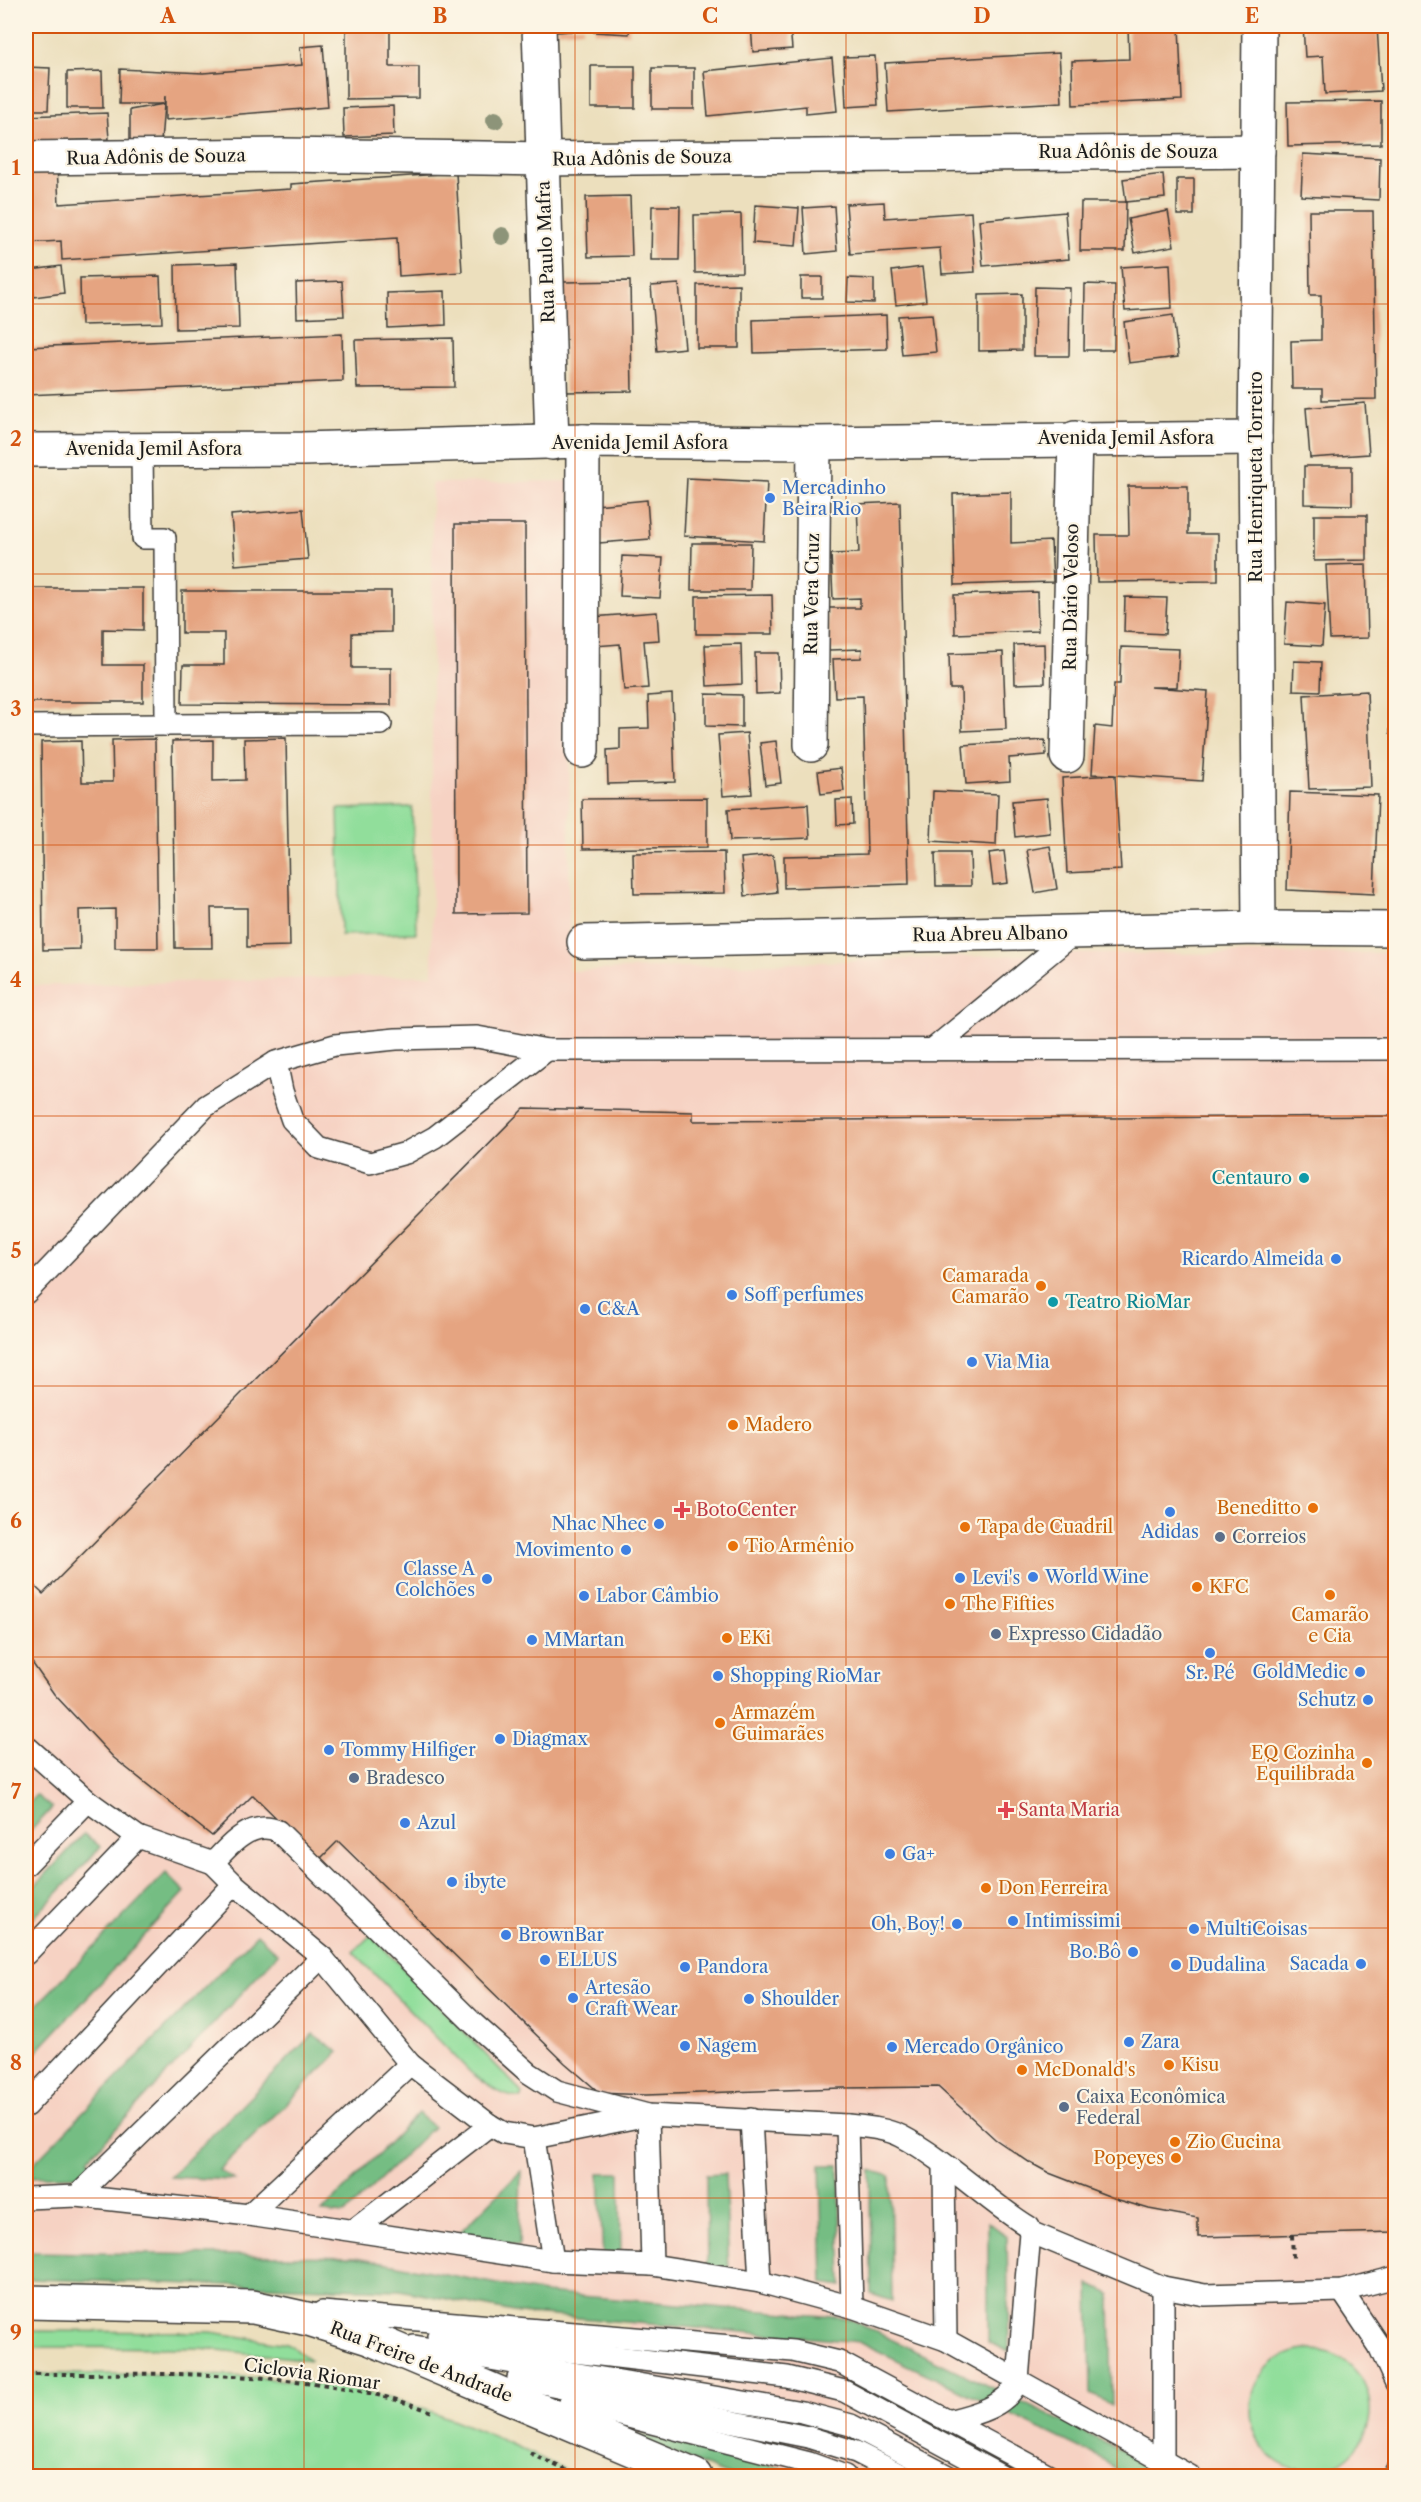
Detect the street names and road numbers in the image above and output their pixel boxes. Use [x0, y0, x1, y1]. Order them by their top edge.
street label: Rua Adônis de Souza [1038, 141, 1218, 163]
street label: Rua Adônis de Souza [66, 144, 246, 170]
street label: Rua Adônis de Souza [552, 145, 732, 171]
street label: Rua Paulo Mafra [532, 180, 559, 324]
street label: Rua Henriqueta Torreiro [1245, 371, 1267, 583]
street label: Avenida Jemil Asfora [1037, 427, 1215, 449]
street label: Avenida Jemil Asfora [551, 432, 729, 454]
street label: Avenida Jemil Asfora [65, 438, 243, 460]
street label: Rua Dário Veloso [1059, 523, 1083, 671]
street label: Rua Vera Cruz [800, 533, 824, 655]
street label: Rua Abreu Albano [912, 922, 1068, 946]
street label: Rua Freire de Andrade [327, 2317, 515, 2407]
street label: Ciclovia Riomar [242, 2354, 382, 2395]

